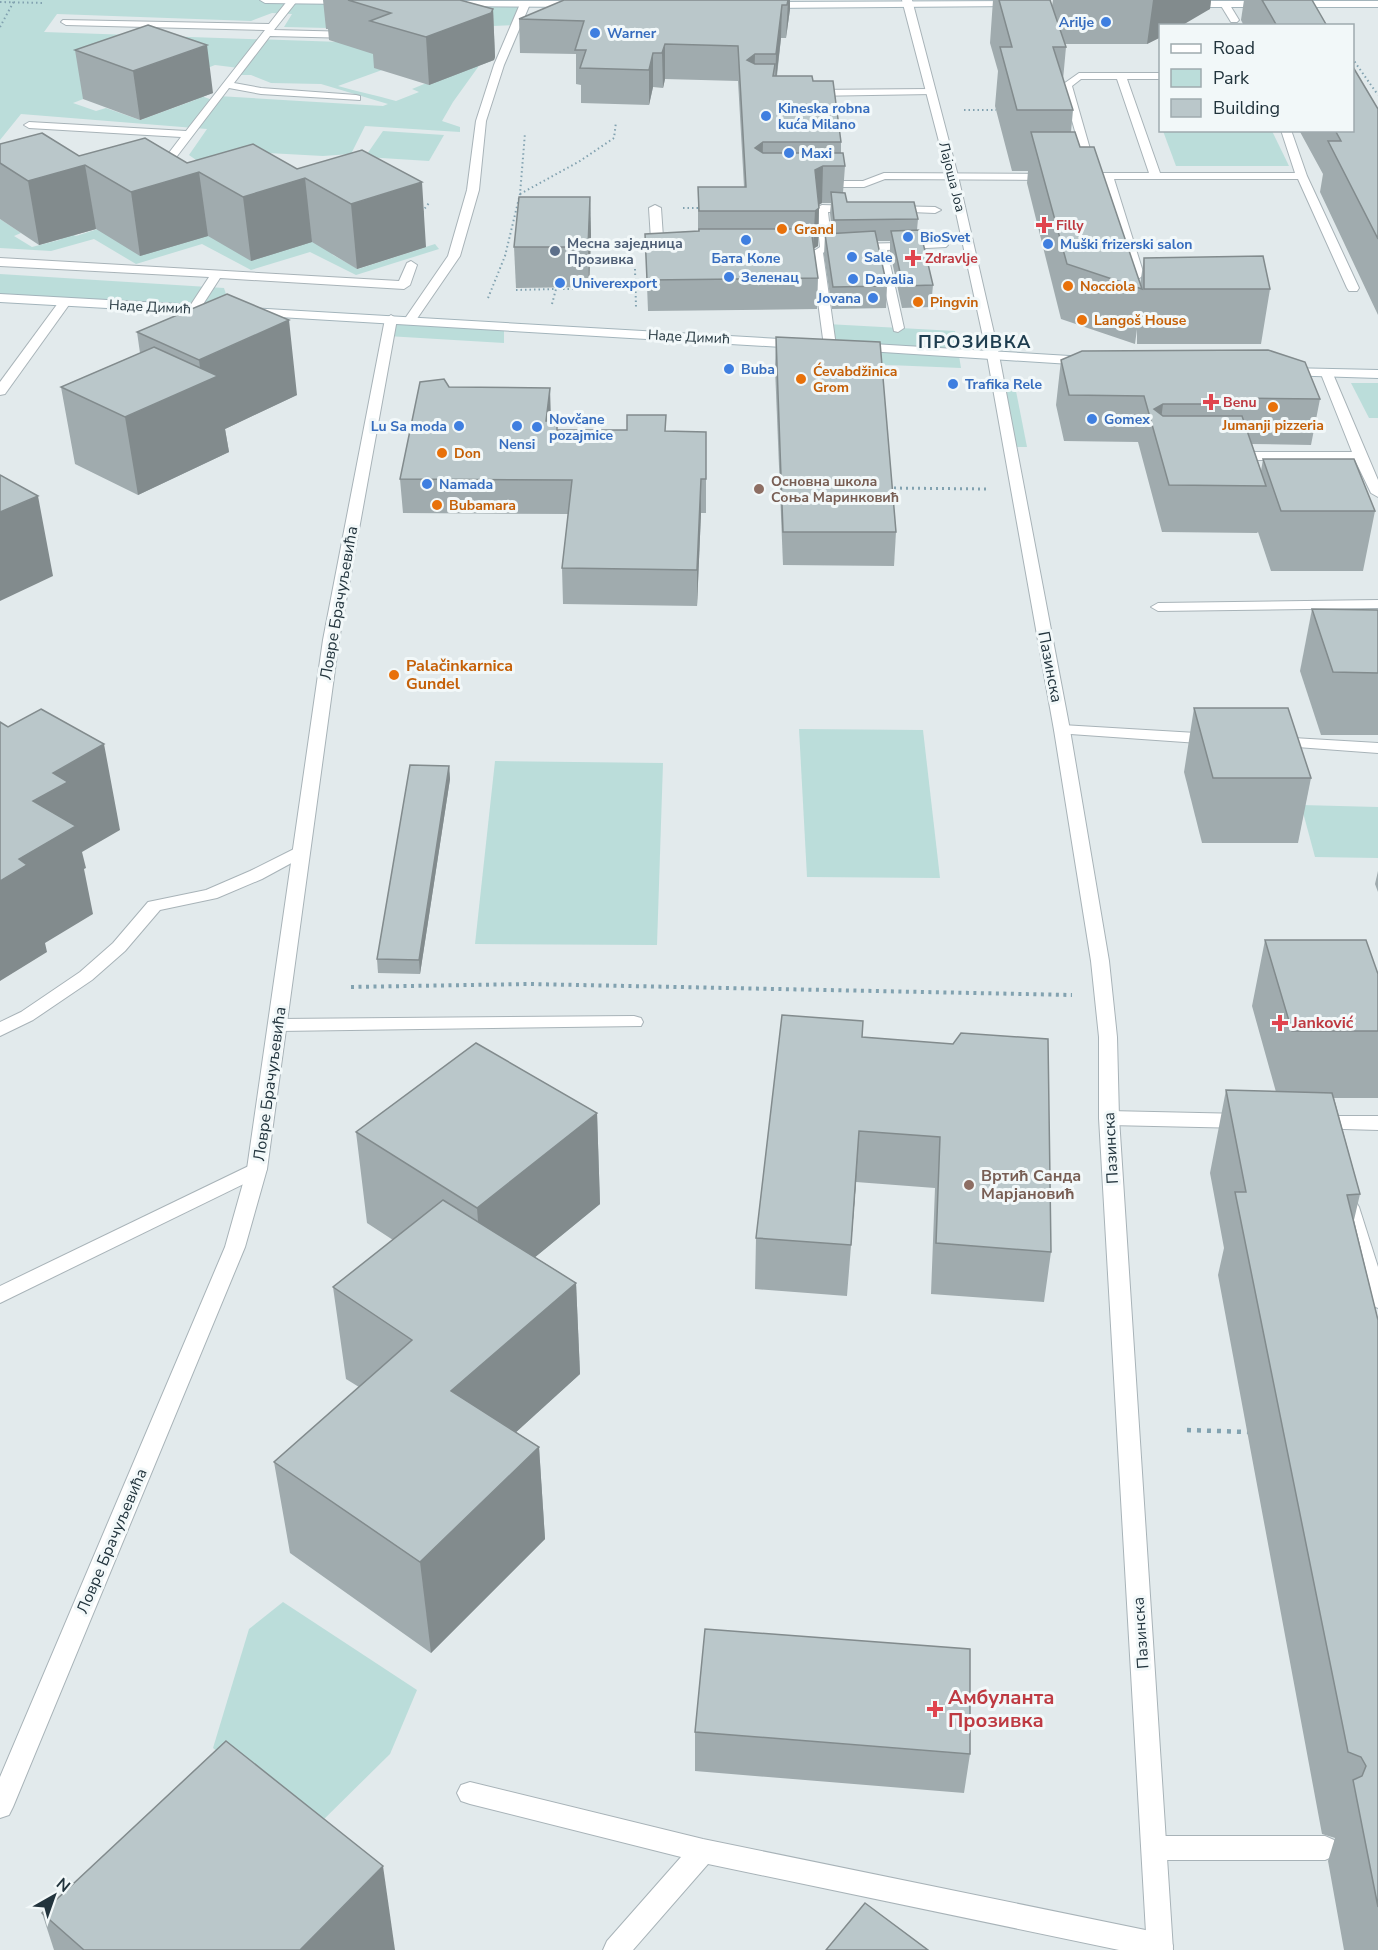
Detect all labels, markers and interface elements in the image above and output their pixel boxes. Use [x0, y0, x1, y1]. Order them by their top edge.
place label: Arilje [1059, 13, 1094, 32]
marker: Arilje [1099, 15, 1113, 29]
place label: Warner [607, 24, 657, 43]
legend [1159, 24, 1354, 132]
marker: Warner [588, 26, 602, 40]
text: Road [1213, 36, 1255, 60]
text: Park [1213, 66, 1250, 90]
text: Building [1213, 96, 1280, 120]
place label: Kineska robna kuća Milano [778, 99, 870, 134]
marker: Kineska robna kuća Milano [759, 109, 773, 123]
street label: Лајоша Јоа [934, 140, 970, 214]
place label: Maxi [801, 144, 832, 163]
marker: Maxi [782, 146, 796, 160]
place label: Filly [1056, 216, 1084, 235]
marker: Filly [1037, 218, 1051, 232]
place label: Grand [794, 220, 834, 239]
marker: Grand [775, 222, 789, 236]
place label: BioSvet [920, 228, 971, 247]
marker: BioSvet [901, 230, 915, 244]
marker: Бата Коле [739, 233, 753, 247]
place label: Месна заједница Прозивка [567, 234, 683, 269]
place label: Muški frizerski salon [1060, 235, 1192, 254]
marker: Muški frizerski salon [1041, 237, 1055, 251]
marker: Месна заједница Прозивка [548, 244, 562, 258]
place label: Sale [864, 248, 893, 267]
place label: Бата Коле [711, 249, 781, 268]
place label: Zdravlje [925, 249, 978, 268]
marker: Sale [845, 250, 859, 264]
marker: Zdravlje [906, 251, 920, 265]
place label: Зеленац [741, 268, 799, 287]
marker: Зеленац [722, 270, 736, 284]
place label: Davalia [865, 270, 914, 289]
marker: Davalia [846, 272, 860, 286]
place label: Univerexport [572, 274, 658, 293]
marker: Univerexport [553, 276, 567, 290]
place label: Nocciola [1080, 277, 1135, 296]
marker: Nocciola [1061, 279, 1075, 293]
place label: Jovana [816, 289, 861, 308]
marker: Jovana [866, 291, 880, 305]
place label: Pingvin [930, 293, 978, 312]
street label: Наде Димић [108, 295, 192, 319]
marker: Pingvin [911, 295, 925, 309]
place label: Langoš House [1094, 311, 1187, 330]
marker: Langoš House [1075, 313, 1089, 327]
street label: Наде Димић [647, 325, 731, 349]
district label: ПРОЗИВКА [918, 330, 1032, 354]
place label: Buba [741, 360, 775, 379]
marker: Buba [722, 362, 736, 376]
place label: Ćevabdžinica Grom [813, 362, 897, 397]
marker: Ćevabdžinica Grom [794, 372, 808, 386]
place label: Trafika Rele [965, 375, 1043, 394]
marker: Trafika Rele [946, 377, 960, 391]
place label: Benu [1223, 393, 1257, 412]
marker: Benu [1204, 395, 1218, 409]
marker: Jumanji pizzeria [1266, 400, 1280, 414]
place label: Novčane pozajmice [549, 410, 614, 445]
place label: Gomex [1104, 410, 1150, 429]
marker: Gomex [1085, 412, 1099, 426]
place label: Jumanji pizzeria [1221, 416, 1324, 435]
place label: Lu Sa moda [371, 417, 447, 436]
marker: Lu Sa moda [452, 419, 466, 433]
marker: Nensi [510, 419, 524, 433]
marker: Novčane pozajmice [530, 420, 544, 434]
place label: Nensi [499, 435, 535, 454]
place label: Don [454, 444, 481, 463]
marker: Don [435, 446, 449, 460]
place label: Основна школа Соња Маринковић [771, 472, 899, 507]
place label: Namada [439, 475, 493, 494]
marker: Namada [420, 477, 434, 491]
marker: Основна школа Соња Маринковић [752, 482, 766, 496]
place label: Bubamara [449, 496, 516, 515]
marker: Bubamara [430, 498, 444, 512]
street label: Ловре Брачуљевића [315, 524, 363, 682]
street label: Пазинска [1032, 630, 1068, 704]
place label: Palačinkarnica Gundel [406, 655, 513, 695]
marker: Palačinkarnica Gundel [387, 668, 401, 682]
street label: Ловре Брачуљевића [248, 1005, 292, 1163]
place label: Janković [1291, 1012, 1354, 1034]
marker: Janković [1273, 1016, 1287, 1030]
street label: Пазинска [1098, 1111, 1124, 1185]
place label: Вртић Санда Марјановић [981, 1165, 1081, 1205]
marker: Вртић Санда Марјановић [962, 1178, 976, 1192]
street label: Ловре Брачуљевића [71, 1465, 153, 1617]
street label: Пазинска [1128, 1596, 1154, 1670]
place label: Амбуланта Прозивка [948, 1684, 1054, 1734]
marker: Амбуланта Прозивка [926, 1700, 944, 1718]
north arrow [24, 1866, 84, 1926]
text: N [51, 1873, 75, 1898]

